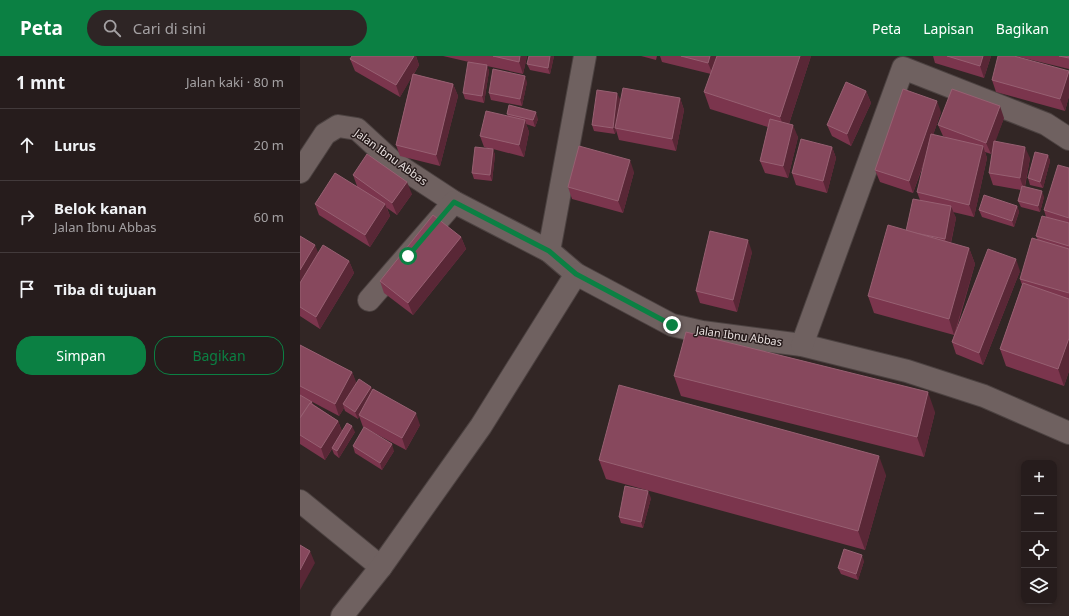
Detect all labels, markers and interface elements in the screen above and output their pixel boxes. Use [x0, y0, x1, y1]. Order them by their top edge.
search box [87, 10, 367, 46]
text: Peta [20, 15, 63, 41]
icon: search [101, 17, 123, 39]
text: Cari di sini [133, 18, 206, 38]
text: Peta [872, 19, 901, 38]
text: Lapisan [923, 19, 974, 38]
text: Bagikan [996, 19, 1049, 38]
text: 1 mnt [16, 71, 65, 94]
text: Jalan kaki · 80 m [186, 73, 284, 91]
street label: Jalan Ibnu Abbas [351, 124, 431, 188]
icon: ahead [16, 134, 38, 156]
text: Lurus [54, 135, 96, 155]
text: 20 m [254, 136, 284, 154]
text: Belok kanan [54, 198, 147, 218]
icon: right [16, 206, 38, 228]
text: 60 m [254, 208, 284, 226]
text: Jalan Ibnu Abbas [54, 218, 157, 236]
route start [399, 247, 417, 265]
icon: arrive [16, 278, 38, 300]
text: Tiba di tujuan [54, 279, 157, 299]
route end [663, 316, 681, 334]
street label: Jalan Ibnu Abbas [694, 322, 783, 349]
button: Simpan [16, 336, 146, 375]
button: Bagikan [154, 336, 284, 375]
map controls [1021, 460, 1057, 604]
button: + [1021, 460, 1057, 496]
button: − [1021, 496, 1057, 532]
button: locate [1021, 532, 1057, 568]
button: layers [1021, 568, 1057, 604]

